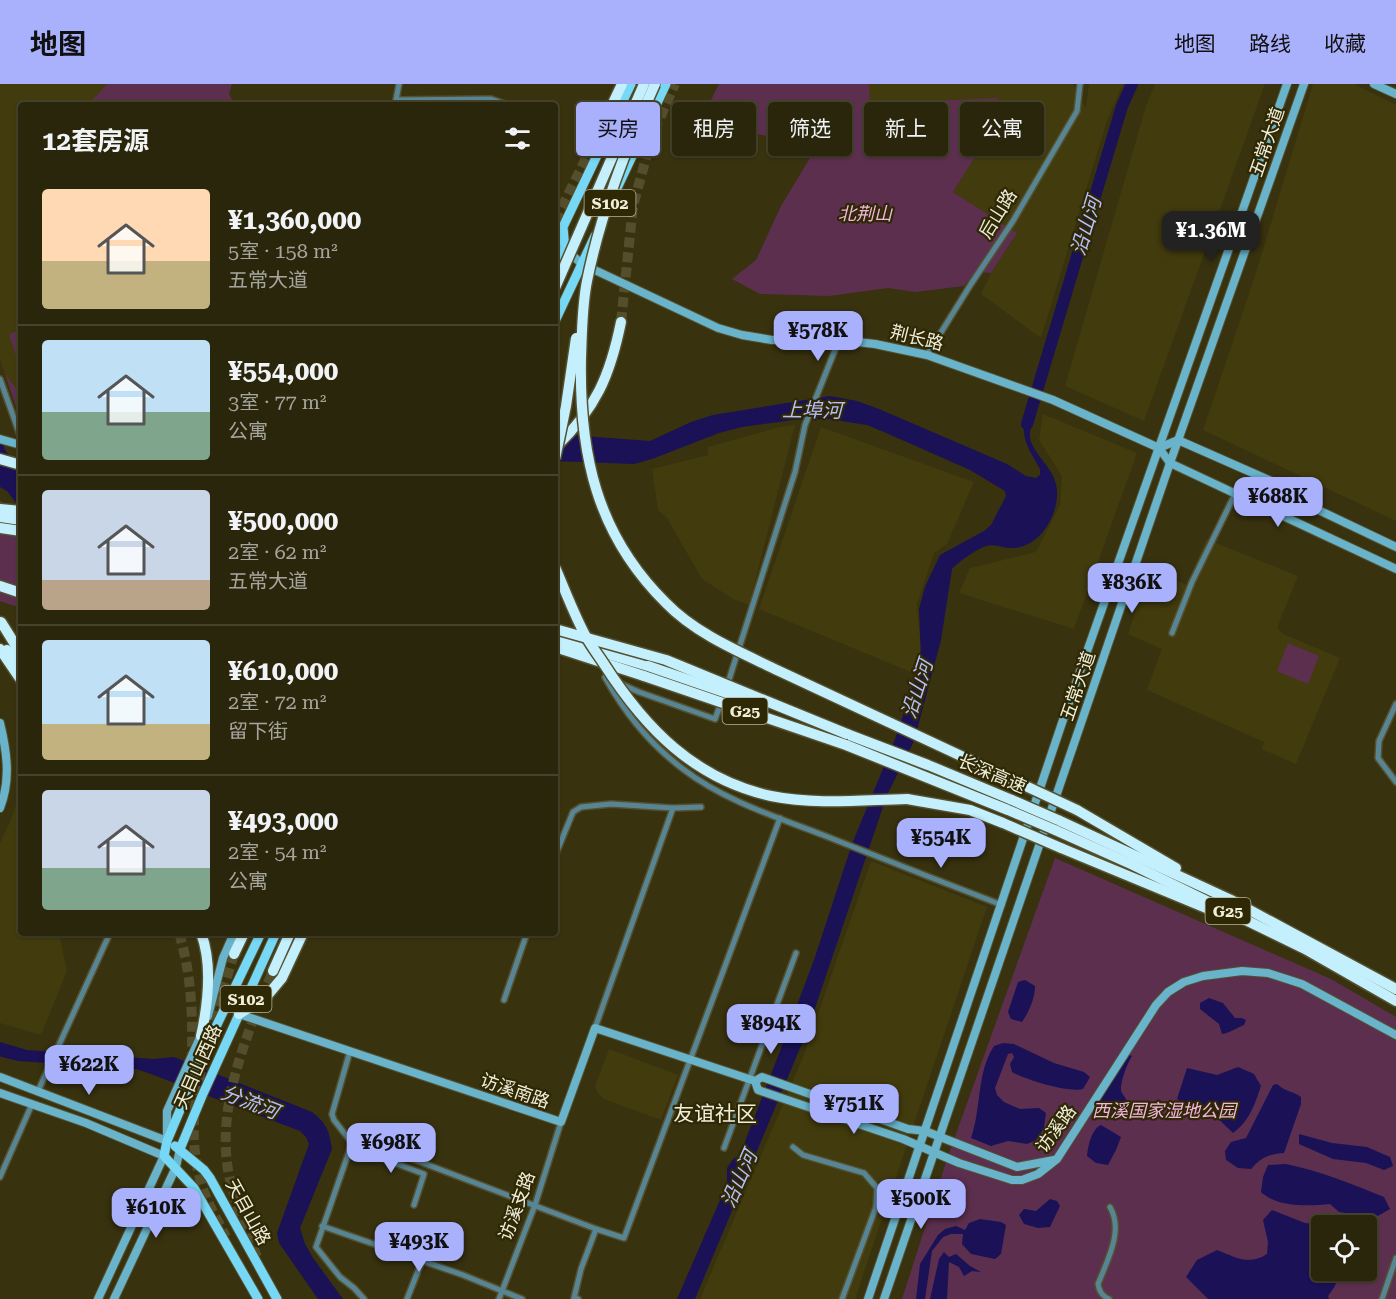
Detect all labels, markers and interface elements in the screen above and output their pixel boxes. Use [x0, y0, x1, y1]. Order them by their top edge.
text: 地图 [30, 28, 86, 61]
text: 地图 [1174, 32, 1216, 56]
text: 路线 [1249, 32, 1291, 56]
text: 收藏 [1324, 32, 1366, 56]
chip: 买房 [576, 102, 660, 156]
chip: 租房 [672, 102, 756, 156]
chip: 筛选 [768, 102, 852, 156]
chip: 新上 [864, 102, 948, 156]
chip: 公寓 [960, 102, 1044, 156]
street label: 五常大道 [1245, 104, 1288, 179]
icon: filters [501, 122, 534, 155]
text: 12套房源 [42, 126, 149, 156]
street label: 后山路 [974, 185, 1021, 242]
road number: S102 [584, 190, 636, 216]
water label: 沿山河 [1066, 190, 1107, 258]
park label: 北荆山 [838, 203, 893, 224]
text: ¥1,360,000 [228, 205, 361, 235]
pin: ¥1.36M [1162, 211, 1260, 262]
icon: home [90, 213, 162, 285]
text: ¥1.36M [1176, 218, 1246, 242]
text: 5室 · 158 m² [228, 239, 338, 263]
text: 五常大道 [228, 268, 308, 292]
pin: ¥578K [776, 311, 860, 362]
text: ¥578K [788, 318, 848, 342]
street label: 荆长路 [888, 321, 946, 354]
text: ¥554,000 [228, 356, 338, 386]
icon: home [90, 364, 162, 436]
text: 3室 · 77 m² [228, 390, 327, 414]
water label: 上埠河 [782, 397, 846, 423]
text: 公寓 [228, 419, 268, 443]
pin: ¥688K [1236, 477, 1320, 528]
text: ¥688K [1248, 484, 1308, 508]
text: ¥500,000 [228, 506, 338, 536]
icon: home [90, 514, 162, 586]
text: 2室 · 62 m² [228, 540, 327, 564]
pin: ¥836K [1090, 563, 1174, 614]
text: 五常大道 [228, 569, 308, 593]
text: ¥836K [1102, 570, 1162, 594]
street label: 五常大道 [1056, 648, 1099, 723]
water label: 沿山河 [896, 653, 939, 721]
text: ¥610,000 [228, 656, 338, 686]
icon: home [90, 664, 162, 736]
text: 2室 · 72 m² [228, 690, 327, 714]
road number: G25 [722, 698, 768, 724]
text: 留下街 [228, 719, 288, 743]
street label: 长深高速 [955, 750, 1029, 797]
text: ¥493,000 [228, 806, 338, 836]
icon: home [90, 814, 162, 886]
pin: ¥554K [899, 818, 983, 869]
text: ¥554K [911, 825, 971, 849]
text: 2室 · 54 m² [228, 840, 327, 864]
text: 公寓 [228, 869, 268, 893]
road number: G25 [1206, 898, 1250, 924]
road number: S102 [220, 986, 272, 1012]
pin: ¥894K [729, 1004, 813, 1055]
text: ¥894K [741, 1011, 801, 1035]
street label: 天目山西路 [170, 1021, 225, 1112]
pin: ¥622K [47, 1045, 131, 1096]
text: ¥622K [59, 1052, 119, 1076]
street label: 访溪南路 [478, 1069, 553, 1112]
water label: 分流河 [218, 1080, 286, 1125]
pin: ¥751K [812, 1084, 896, 1135]
text: ¥751K [824, 1091, 884, 1115]
park label: 西溪国家湿地公园 [1092, 1100, 1239, 1121]
street label: 访溪路 [1031, 1101, 1080, 1157]
district label: 友谊社区 [673, 1102, 757, 1126]
pin: ¥698K [349, 1123, 433, 1174]
text: ¥698K [361, 1130, 421, 1154]
water label: 沿山河 [716, 1143, 764, 1211]
street label: 访溪支路 [494, 1168, 539, 1243]
street label: 天目山路 [222, 1175, 275, 1248]
pin: ¥500K [879, 1179, 963, 1230]
text: ¥500K [891, 1186, 951, 1210]
pin: ¥610K [114, 1188, 198, 1239]
text: ¥610K [126, 1195, 186, 1219]
map controls [1311, 1215, 1377, 1281]
button: locate [1311, 1215, 1377, 1281]
pin: ¥493K [377, 1222, 461, 1273]
text: ¥493K [389, 1229, 449, 1253]

